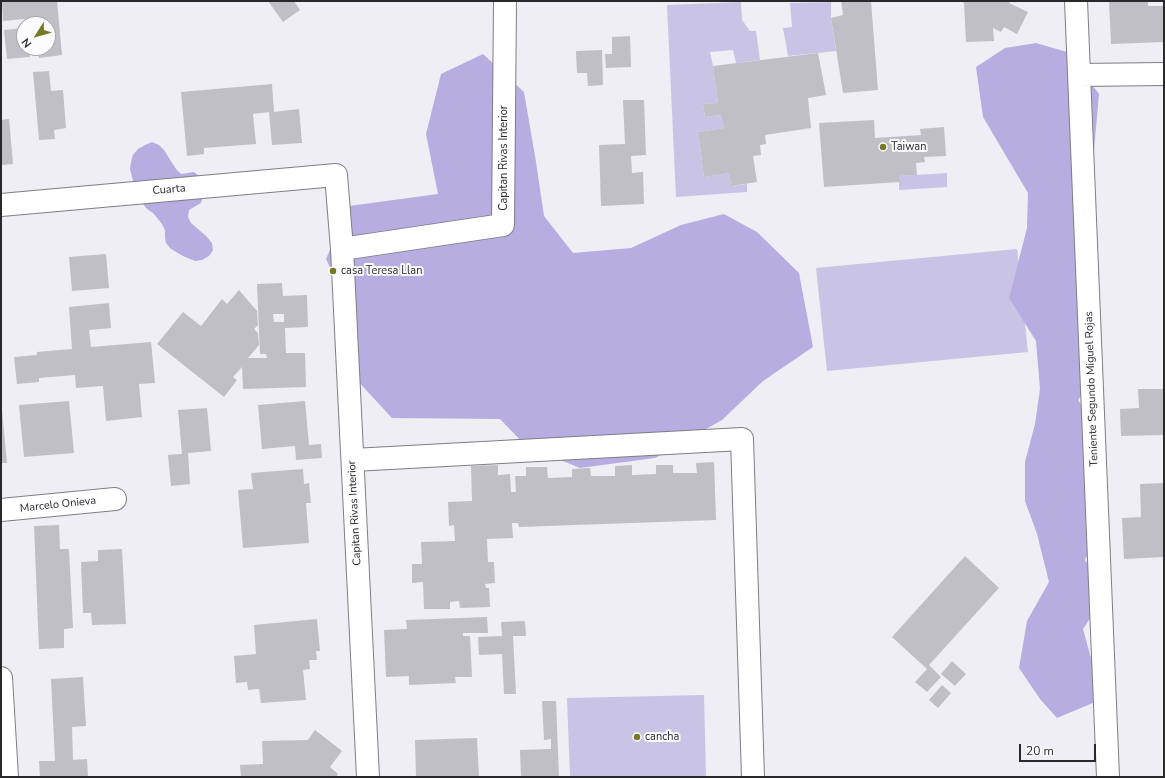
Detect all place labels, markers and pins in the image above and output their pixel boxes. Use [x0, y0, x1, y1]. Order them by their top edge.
place label: Taiwan [891, 140, 926, 154]
marker: Taiwan [878, 142, 888, 152]
place label: casa Teresa Llan [341, 264, 422, 278]
marker: casa Teresa Llan [328, 266, 338, 276]
place label: cancha [645, 730, 679, 744]
marker: cancha [632, 732, 642, 742]

